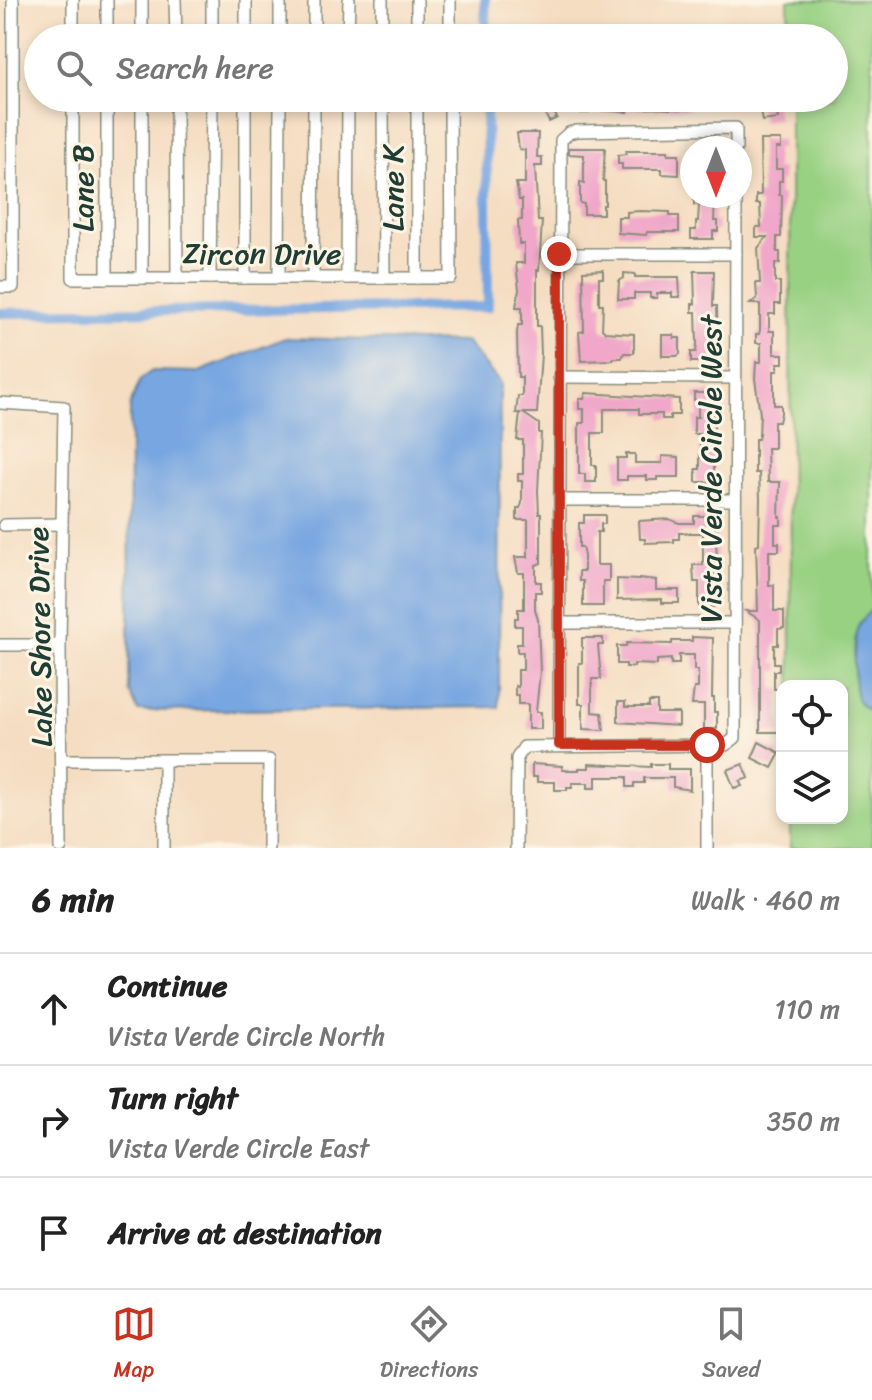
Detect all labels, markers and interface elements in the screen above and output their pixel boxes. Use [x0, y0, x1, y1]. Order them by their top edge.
search box [24, 24, 848, 112]
text: Search here [116, 41, 274, 95]
icon: search [52, 46, 96, 90]
north arrow [680, 136, 752, 208]
street label: Lane B [56, 144, 110, 232]
street label: Lane K [366, 144, 420, 231]
street label: Zircon Drive [182, 227, 342, 281]
route end [541, 236, 577, 272]
street label: Vista Verde Circle West [684, 313, 738, 623]
street label: Lake Shore Drive [11, 527, 69, 747]
map controls [776, 680, 848, 824]
button: locate [776, 680, 848, 752]
route start [689, 727, 725, 763]
button: layers [776, 752, 848, 824]
text: 6 min [32, 870, 114, 930]
text: Walk · 460 m [691, 877, 840, 923]
text: Continue [108, 959, 227, 1013]
text: 110 m [775, 986, 840, 1032]
icon: ahead [32, 987, 76, 1031]
text: Vista Verde Circle North [108, 1013, 385, 1059]
text: Turn right [108, 1071, 238, 1125]
text: 350 m [767, 1098, 840, 1144]
icon: right [32, 1099, 76, 1143]
text: Vista Verde Circle East [108, 1125, 369, 1171]
text: Arrive at destination [108, 1206, 382, 1260]
icon: arrive [32, 1211, 76, 1255]
tab: Map [112, 1302, 156, 1389]
tab: Directions [380, 1302, 478, 1389]
tab: Saved [702, 1302, 760, 1389]

